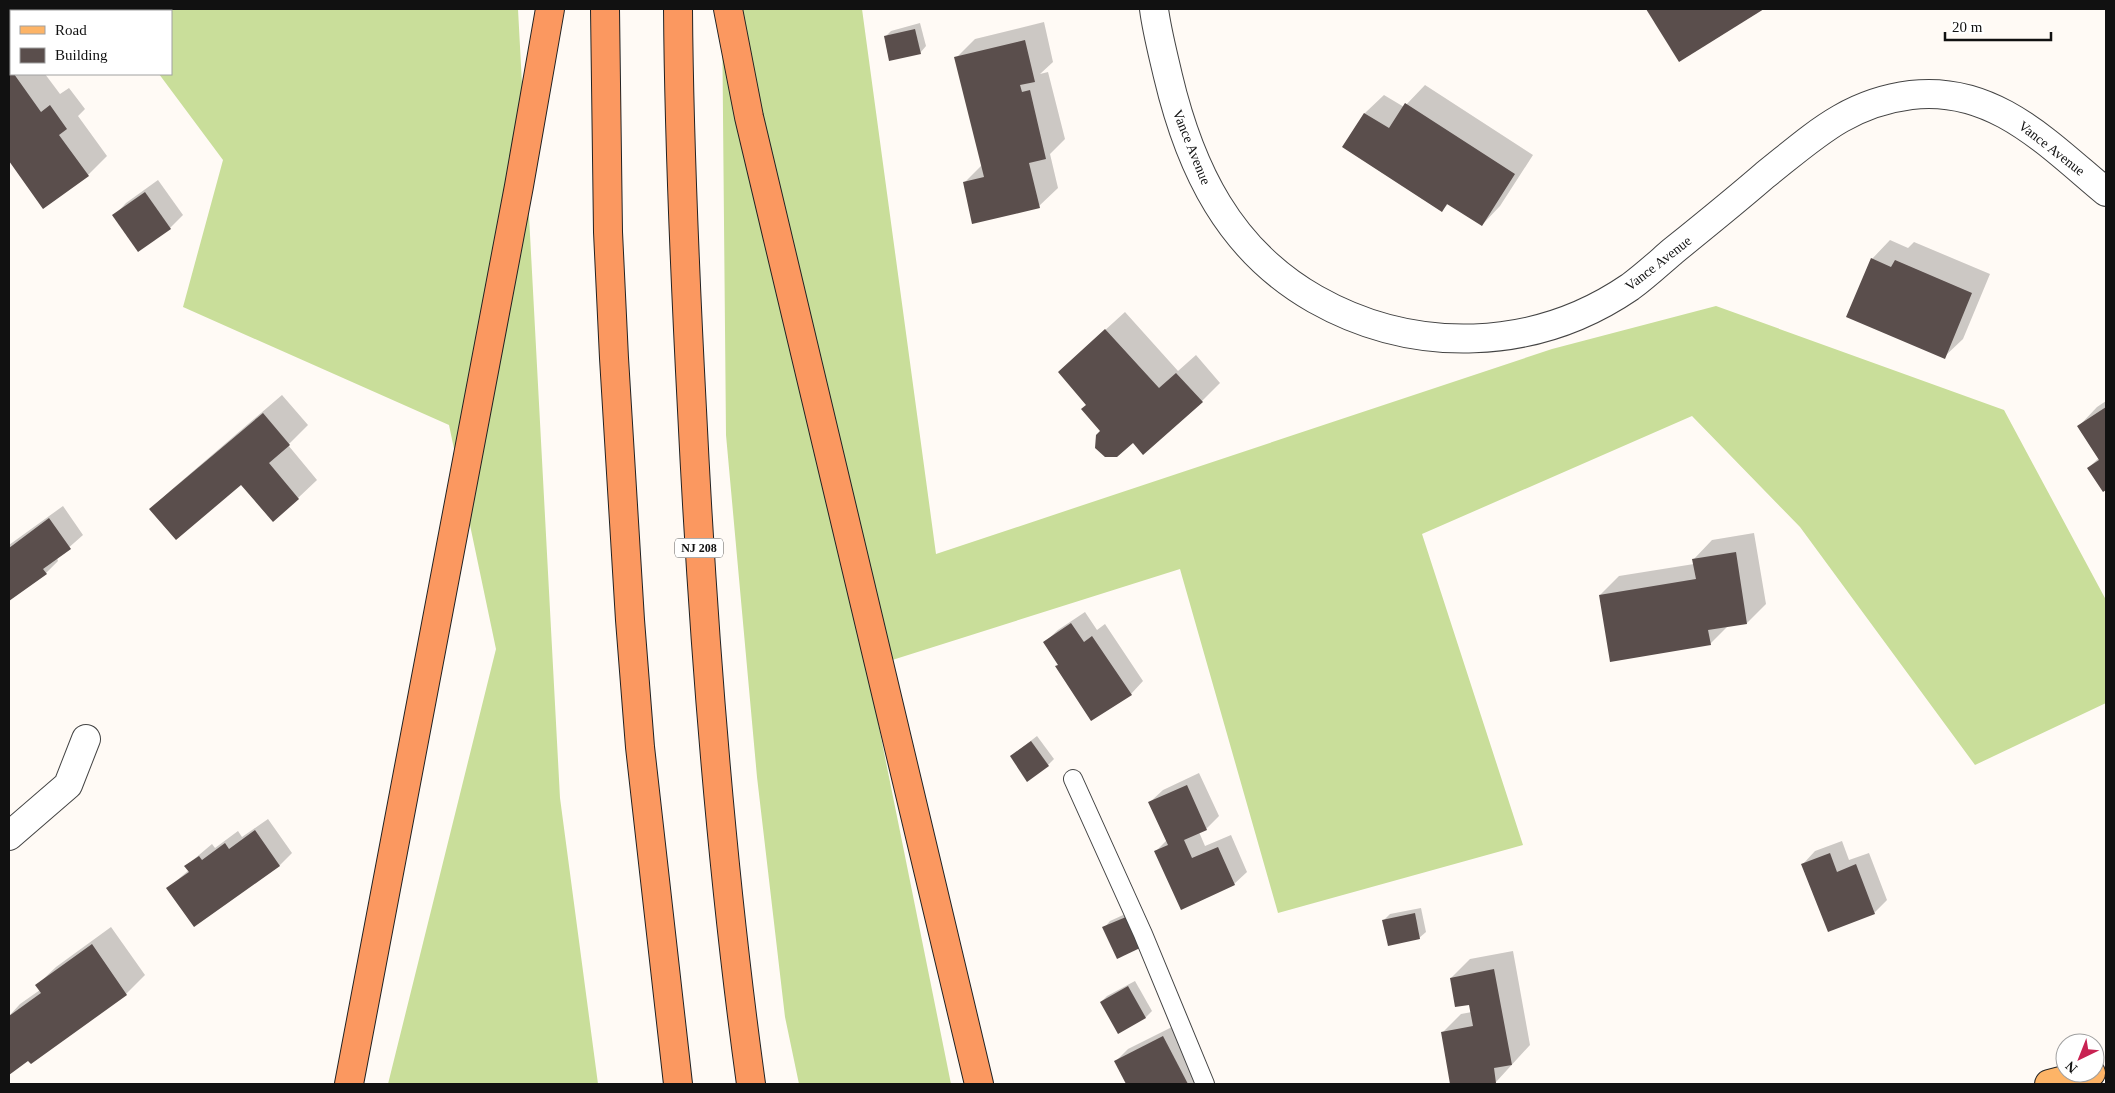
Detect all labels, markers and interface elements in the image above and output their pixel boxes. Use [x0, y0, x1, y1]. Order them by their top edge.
legend [10, 10, 172, 75]
scale bar [1945, 10, 2051, 42]
text: 20 m [1952, 19, 1983, 35]
text: Road [55, 22, 87, 38]
text: Building [55, 47, 108, 63]
street label: Vance Avenue [1170, 108, 1213, 187]
street label: Vance Avenue [2016, 118, 2088, 179]
street label: Vance Avenue [1622, 233, 1694, 294]
road number: NJ 208 [675, 538, 723, 558]
north arrow [2055, 1033, 2105, 1083]
text: N [2063, 1058, 2080, 1076]

